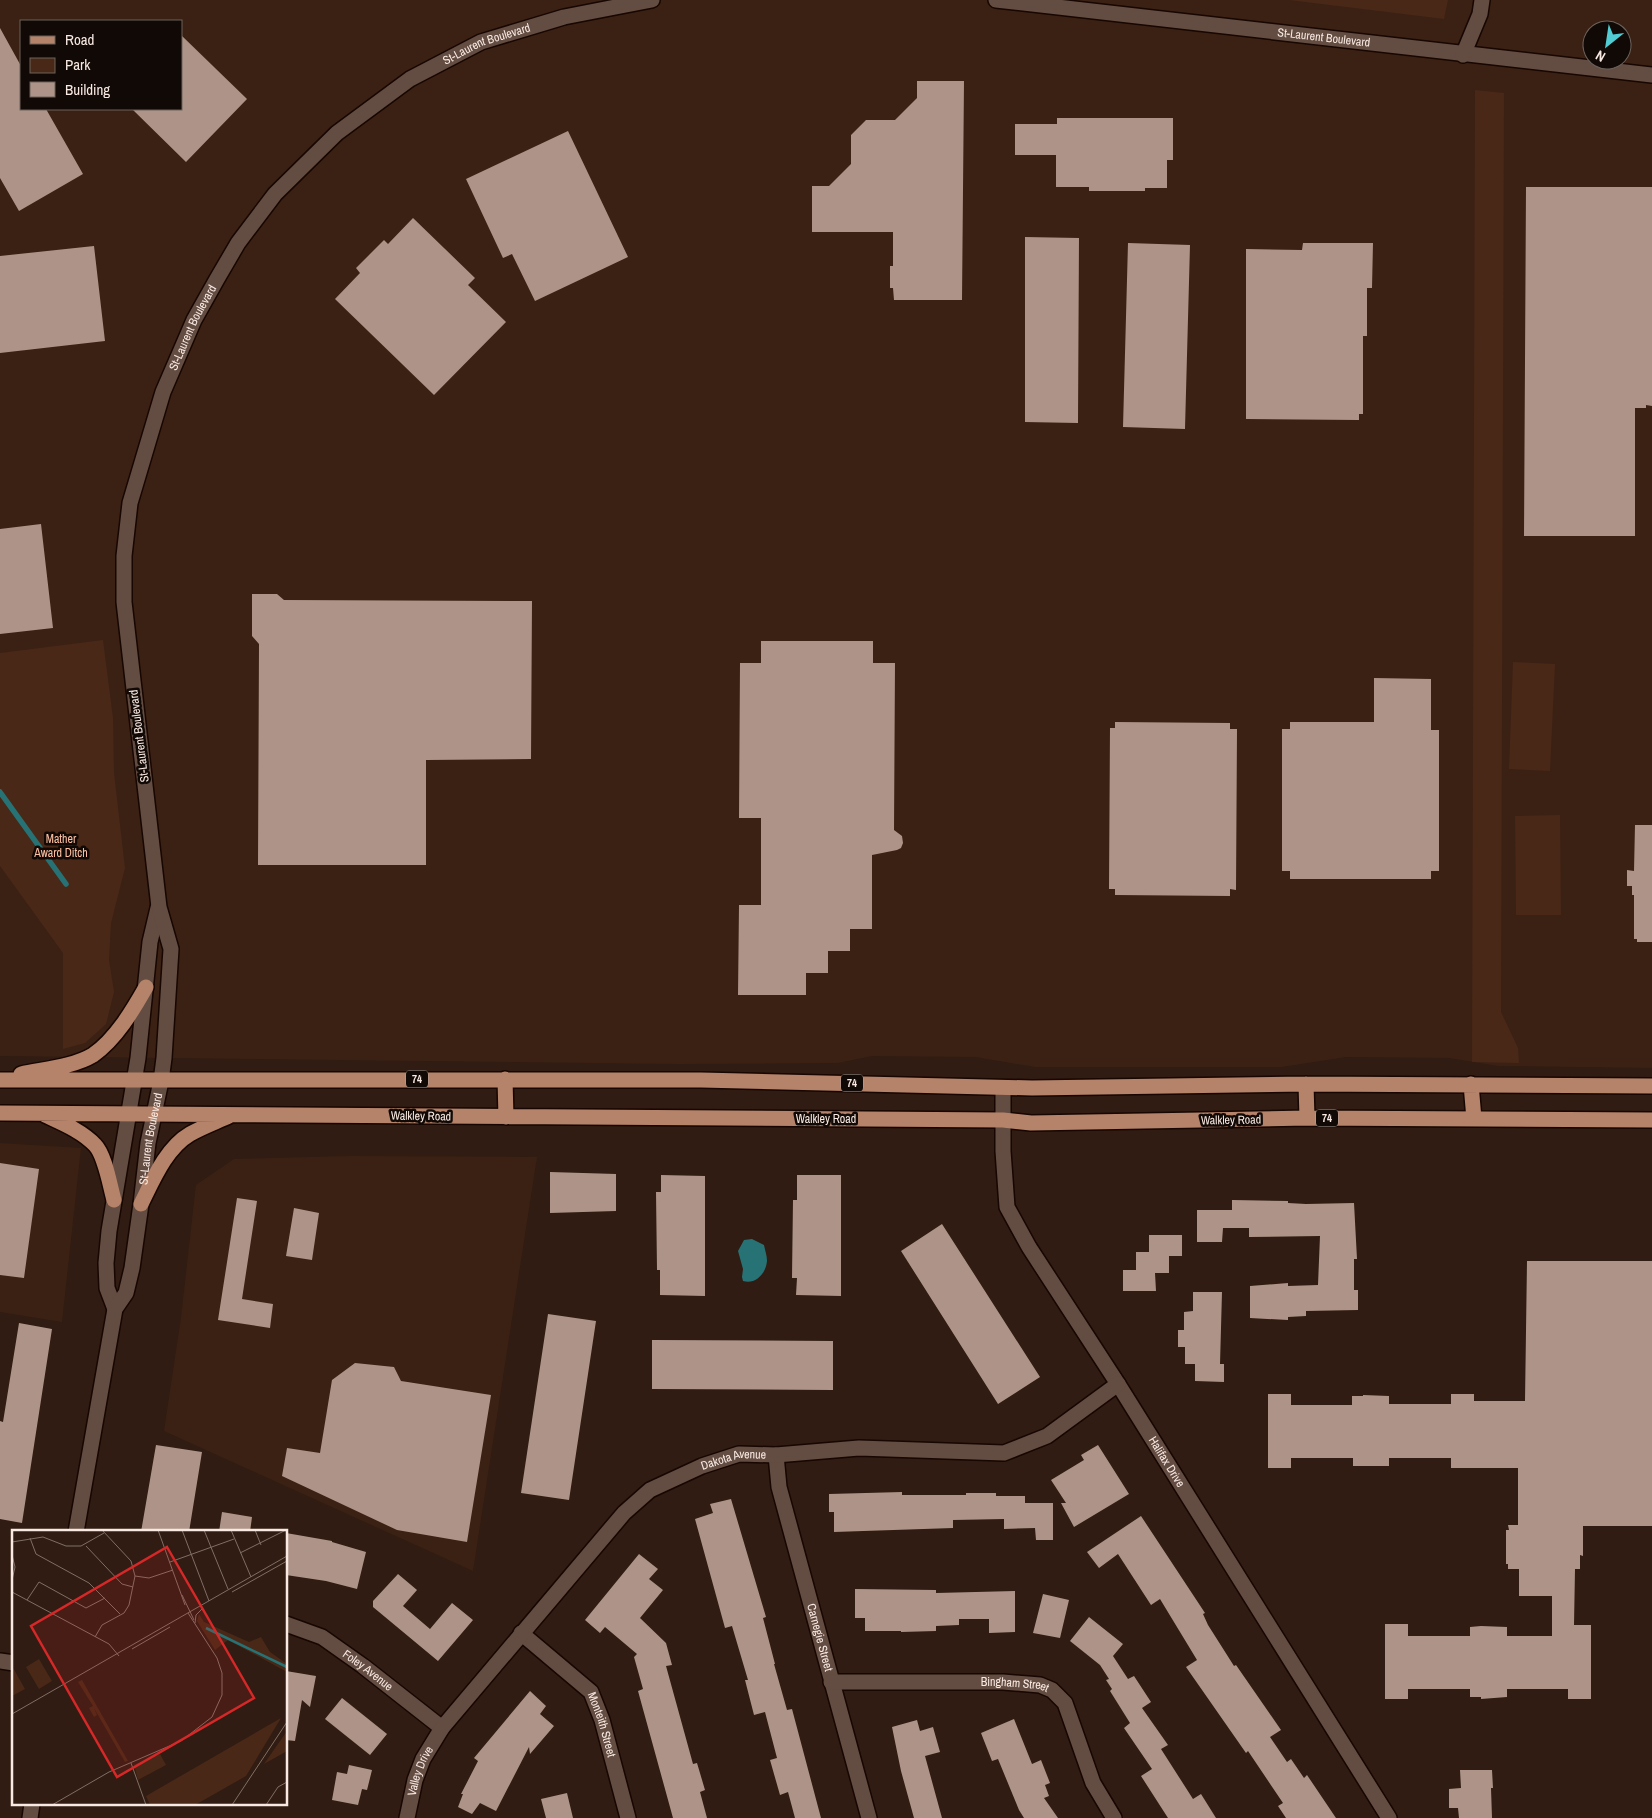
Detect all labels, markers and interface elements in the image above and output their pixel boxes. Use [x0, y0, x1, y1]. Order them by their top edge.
legend [20, 20, 182, 110]
street label: St-Laurent Boulevard [440, 20, 532, 69]
north arrow [1582, 20, 1632, 70]
street label: St-Laurent Boulevard [1277, 24, 1371, 51]
text: Road [65, 29, 94, 50]
text: N [1592, 46, 1609, 66]
text: Park [65, 54, 91, 75]
text: Building [65, 79, 110, 100]
street label: St-Laurent Boulevard [165, 282, 220, 373]
street label: St-Laurent Boulevard [125, 689, 153, 783]
park label: Mather Award Ditch [33, 831, 88, 861]
road number: 74 [406, 1070, 428, 1088]
road number: 74 [841, 1074, 863, 1092]
street label: St-Laurent Boulevard [135, 1091, 166, 1186]
street label: Walkley Road [391, 1107, 451, 1125]
road number: 74 [1316, 1110, 1338, 1126]
street label: Walkley Road [796, 1111, 856, 1127]
street label: Walkley Road [1201, 1111, 1261, 1129]
street label: Halifax Drive [1145, 1433, 1189, 1490]
street label: Dakota Avenue [699, 1446, 766, 1474]
inset map [12, 1530, 288, 1806]
street label: Carnegie Street [803, 1602, 837, 1673]
street label: Foley Avenue [340, 1646, 396, 1695]
street label: Bingham Street [981, 1674, 1052, 1696]
street label: Monteith Street [584, 1690, 620, 1759]
street label: Valley Drive [404, 1743, 437, 1797]

